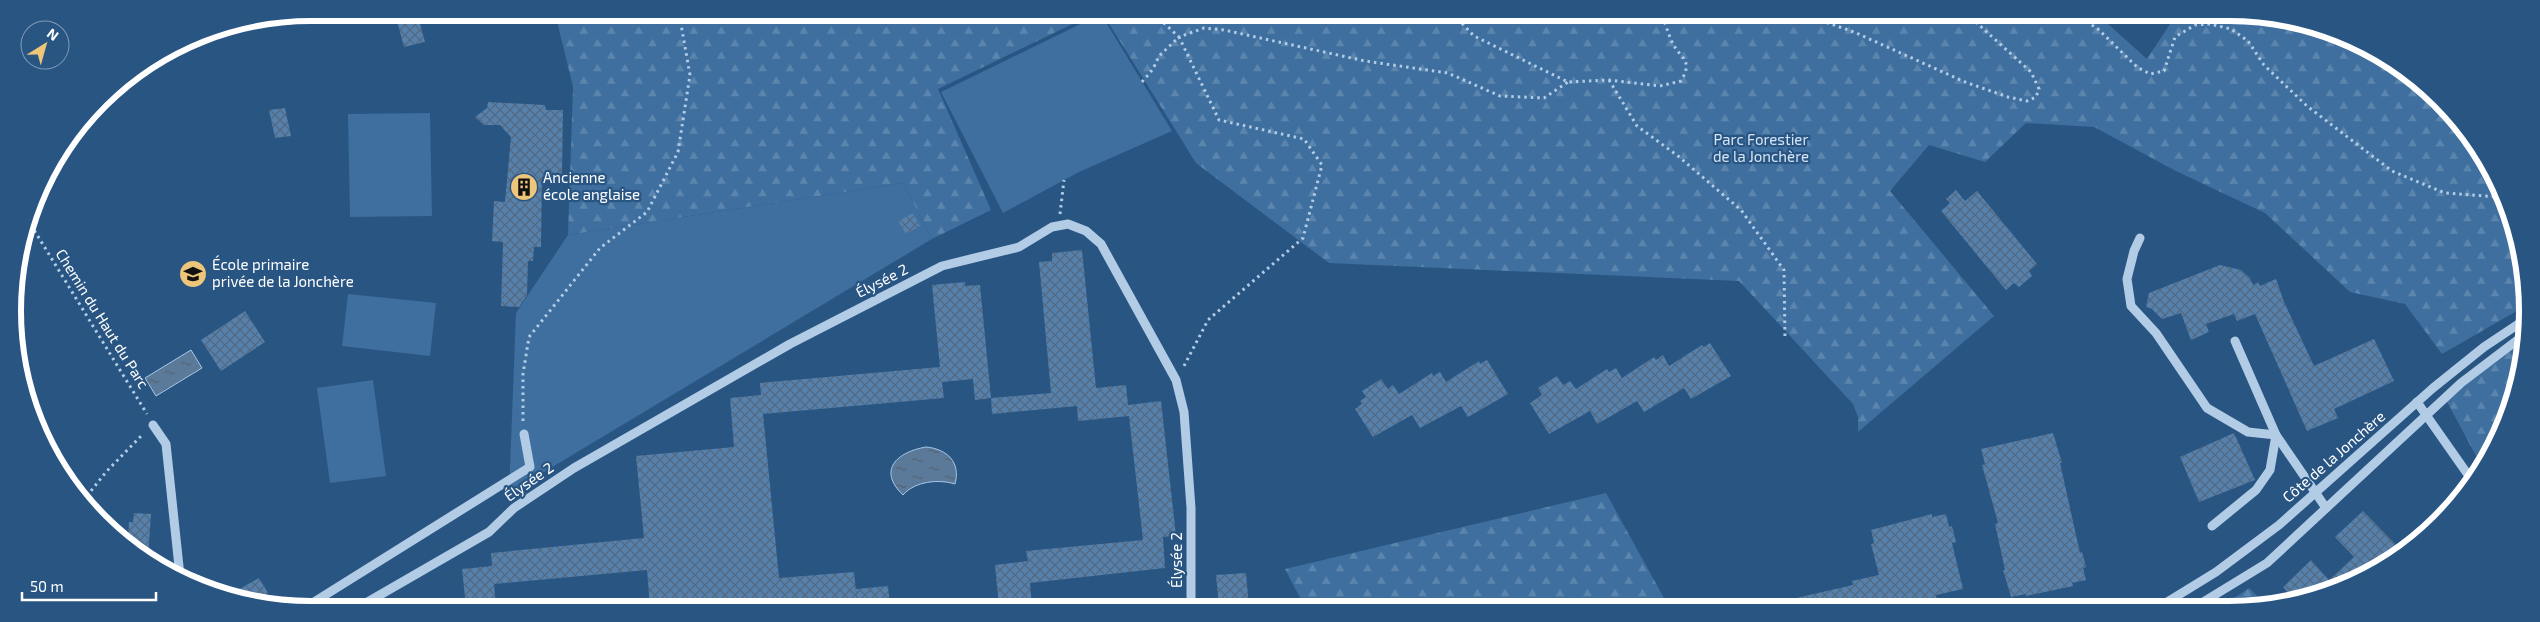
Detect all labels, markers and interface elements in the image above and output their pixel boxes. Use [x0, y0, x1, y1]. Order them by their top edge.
north arrow [20, 20, 70, 70]
text: N [44, 24, 62, 44]
park label: Parc Forestier de la Jonchère [1713, 130, 1809, 165]
place label: Ancienne école anglaise [543, 168, 640, 203]
building icon: Ancienne école anglaise [509, 172, 539, 202]
street label: Chemin du Haut du Parc [52, 245, 153, 392]
place label: École primaire privée de la Jonchère [212, 255, 354, 290]
school or university icon: École primaire privée de la Jonchère [178, 259, 208, 289]
street label: Élysée 2 [853, 259, 911, 301]
street label: Côte de la Jonchère [2278, 407, 2388, 506]
street label: Élysée 2 [500, 458, 557, 505]
street label: Élysée 2 [1167, 532, 1185, 588]
scale bar [22, 570, 156, 602]
text: 50 m [30, 577, 64, 595]

